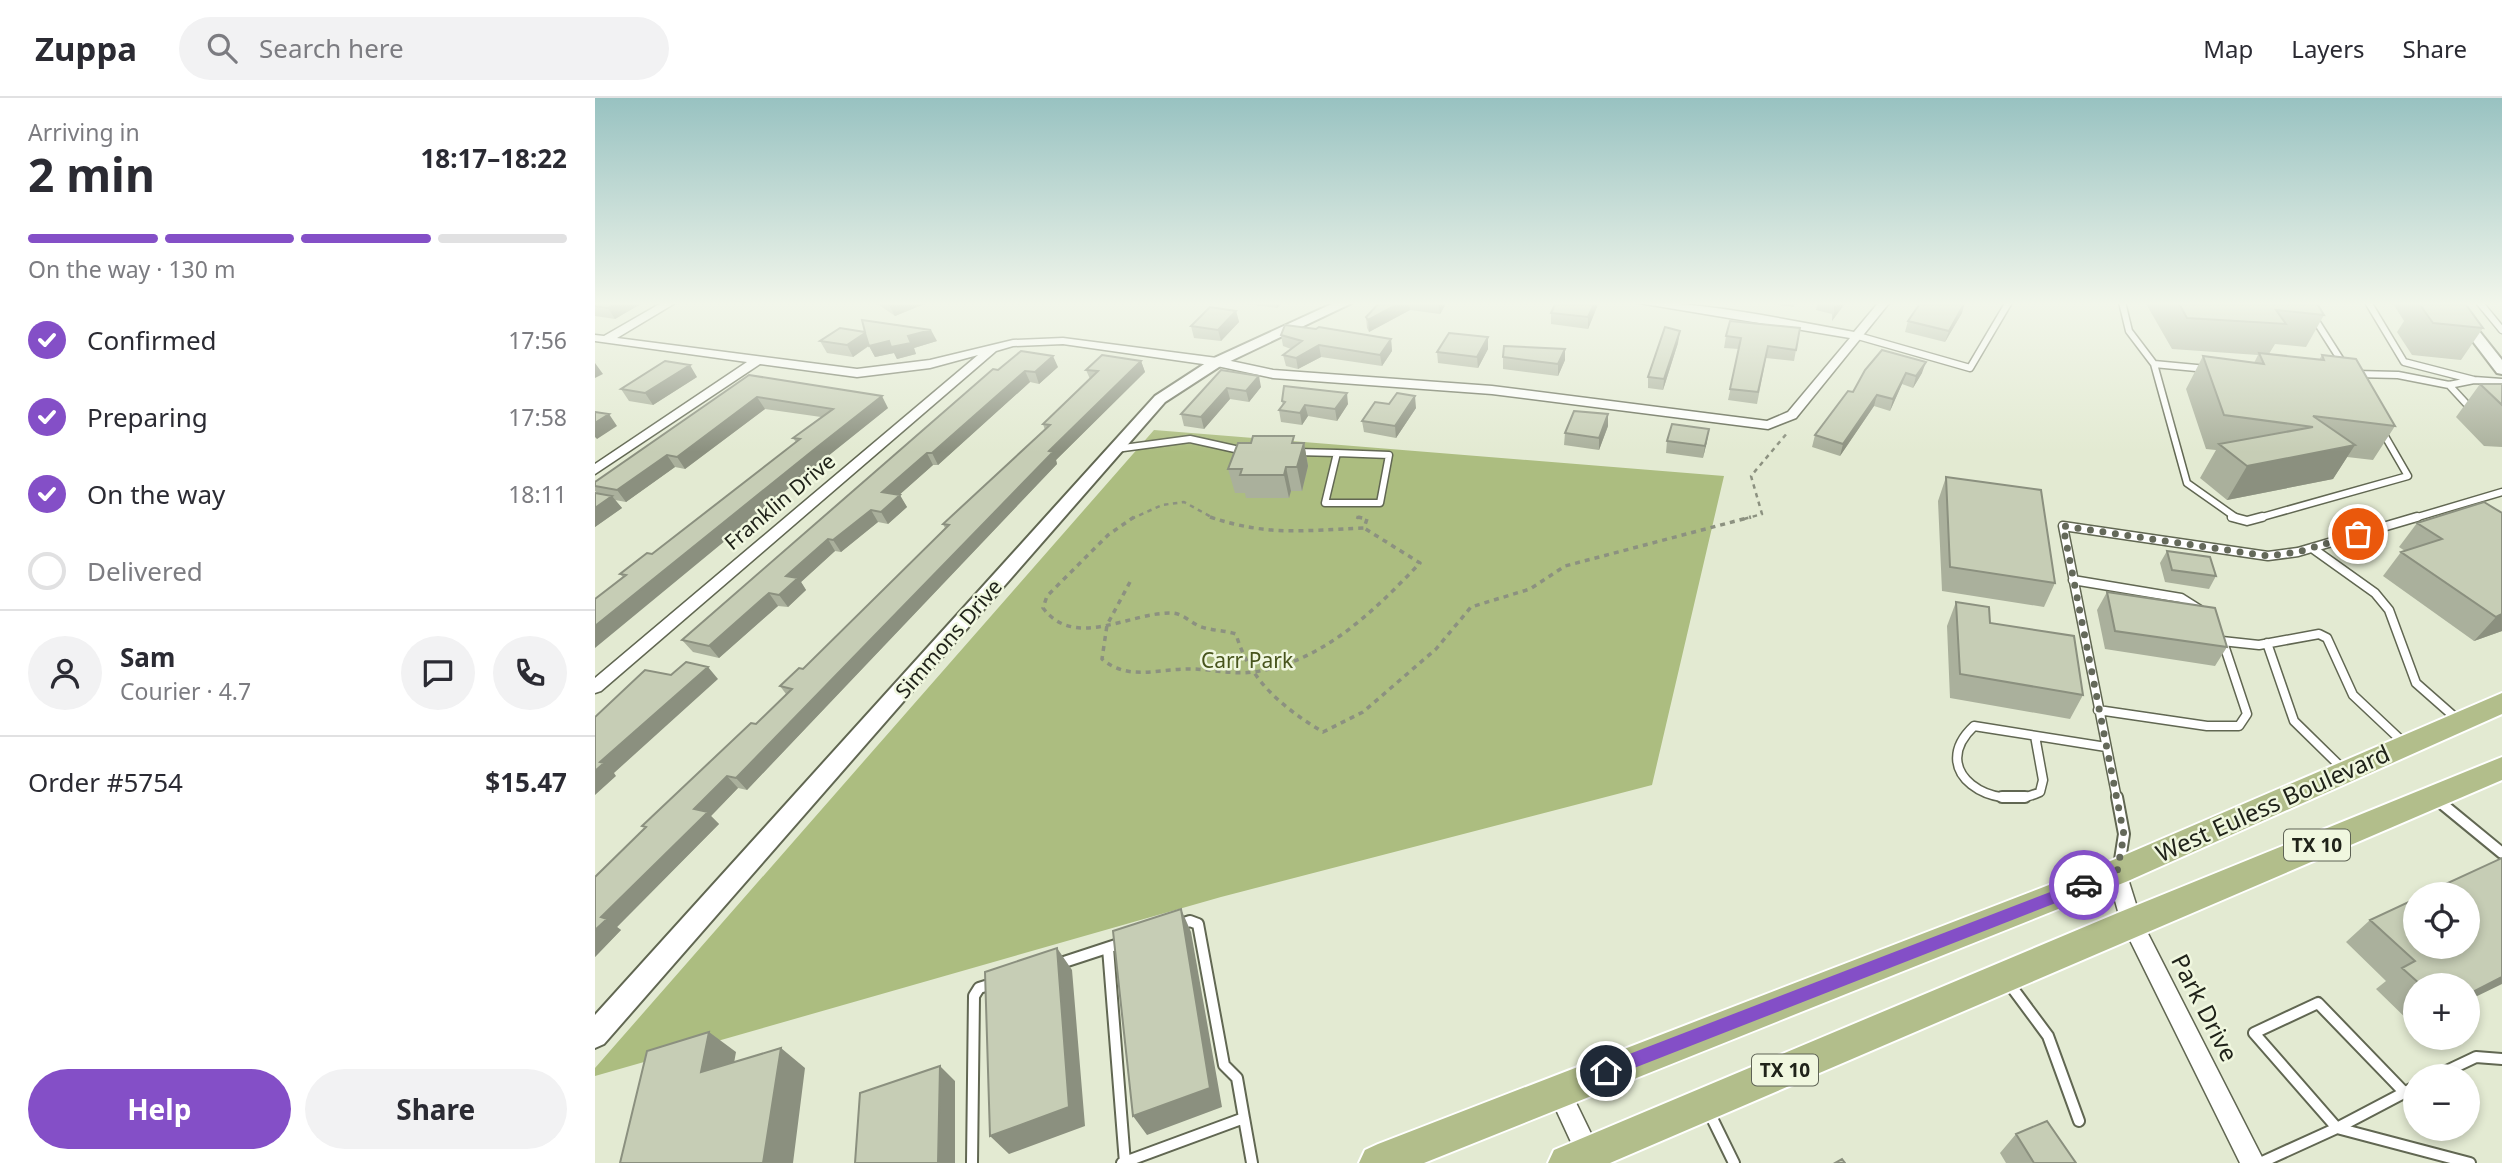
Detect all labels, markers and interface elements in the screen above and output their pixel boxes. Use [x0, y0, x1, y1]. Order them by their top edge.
search box [179, 17, 669, 80]
text: Zuppa [35, 26, 137, 71]
icon: search [203, 29, 241, 67]
text: Search here [259, 30, 404, 66]
text: Map [2203, 32, 2253, 65]
text: Layers [2291, 32, 2365, 65]
text: Share [2403, 32, 2467, 65]
text: Arriving in [28, 116, 140, 148]
text: 18:17–18:22 [420, 140, 567, 176]
text: 2 min [28, 143, 155, 205]
text: On the way · 130 m [28, 253, 235, 285]
icon: check [28, 321, 66, 359]
text: Confirmed [87, 322, 217, 358]
text: 17:56 [508, 324, 567, 356]
icon: check [28, 398, 66, 436]
text: Preparing [87, 399, 208, 435]
text: 17:58 [508, 401, 567, 433]
street label: Franklin Drive [718, 447, 841, 556]
icon: check [28, 475, 66, 513]
text: On the way [87, 476, 225, 512]
text: 18:11 [508, 478, 567, 510]
pin [2328, 504, 2388, 564]
icon: bag [2339, 515, 2377, 553]
text: Delivered [87, 553, 203, 589]
street label: Simmons Drive [889, 573, 1008, 704]
button: person [28, 636, 102, 710]
button: chat [401, 636, 475, 710]
button: phone [493, 636, 567, 710]
text: Sam [120, 639, 175, 675]
park label: Carr Park [1201, 646, 1294, 674]
text: Courier · 4.7 [120, 675, 251, 707]
street label: West Euless Boulevard [2150, 736, 2395, 869]
text: Order #5754 [28, 764, 183, 800]
text: $15.47 [485, 764, 567, 800]
road number: TX 10 [2284, 830, 2350, 860]
courier [2049, 850, 2119, 920]
icon: car [2065, 866, 2103, 904]
map controls [2403, 882, 2480, 1141]
button: locate [2403, 882, 2480, 959]
street label: Park Drive [2164, 948, 2246, 1067]
button: + [2403, 973, 2480, 1050]
pin [1576, 1041, 1636, 1101]
icon: home [1587, 1052, 1625, 1090]
road number: TX 10 [1752, 1054, 1818, 1086]
button: − [2403, 1064, 2480, 1141]
button: Help [28, 1069, 291, 1149]
button: Share [305, 1069, 567, 1149]

